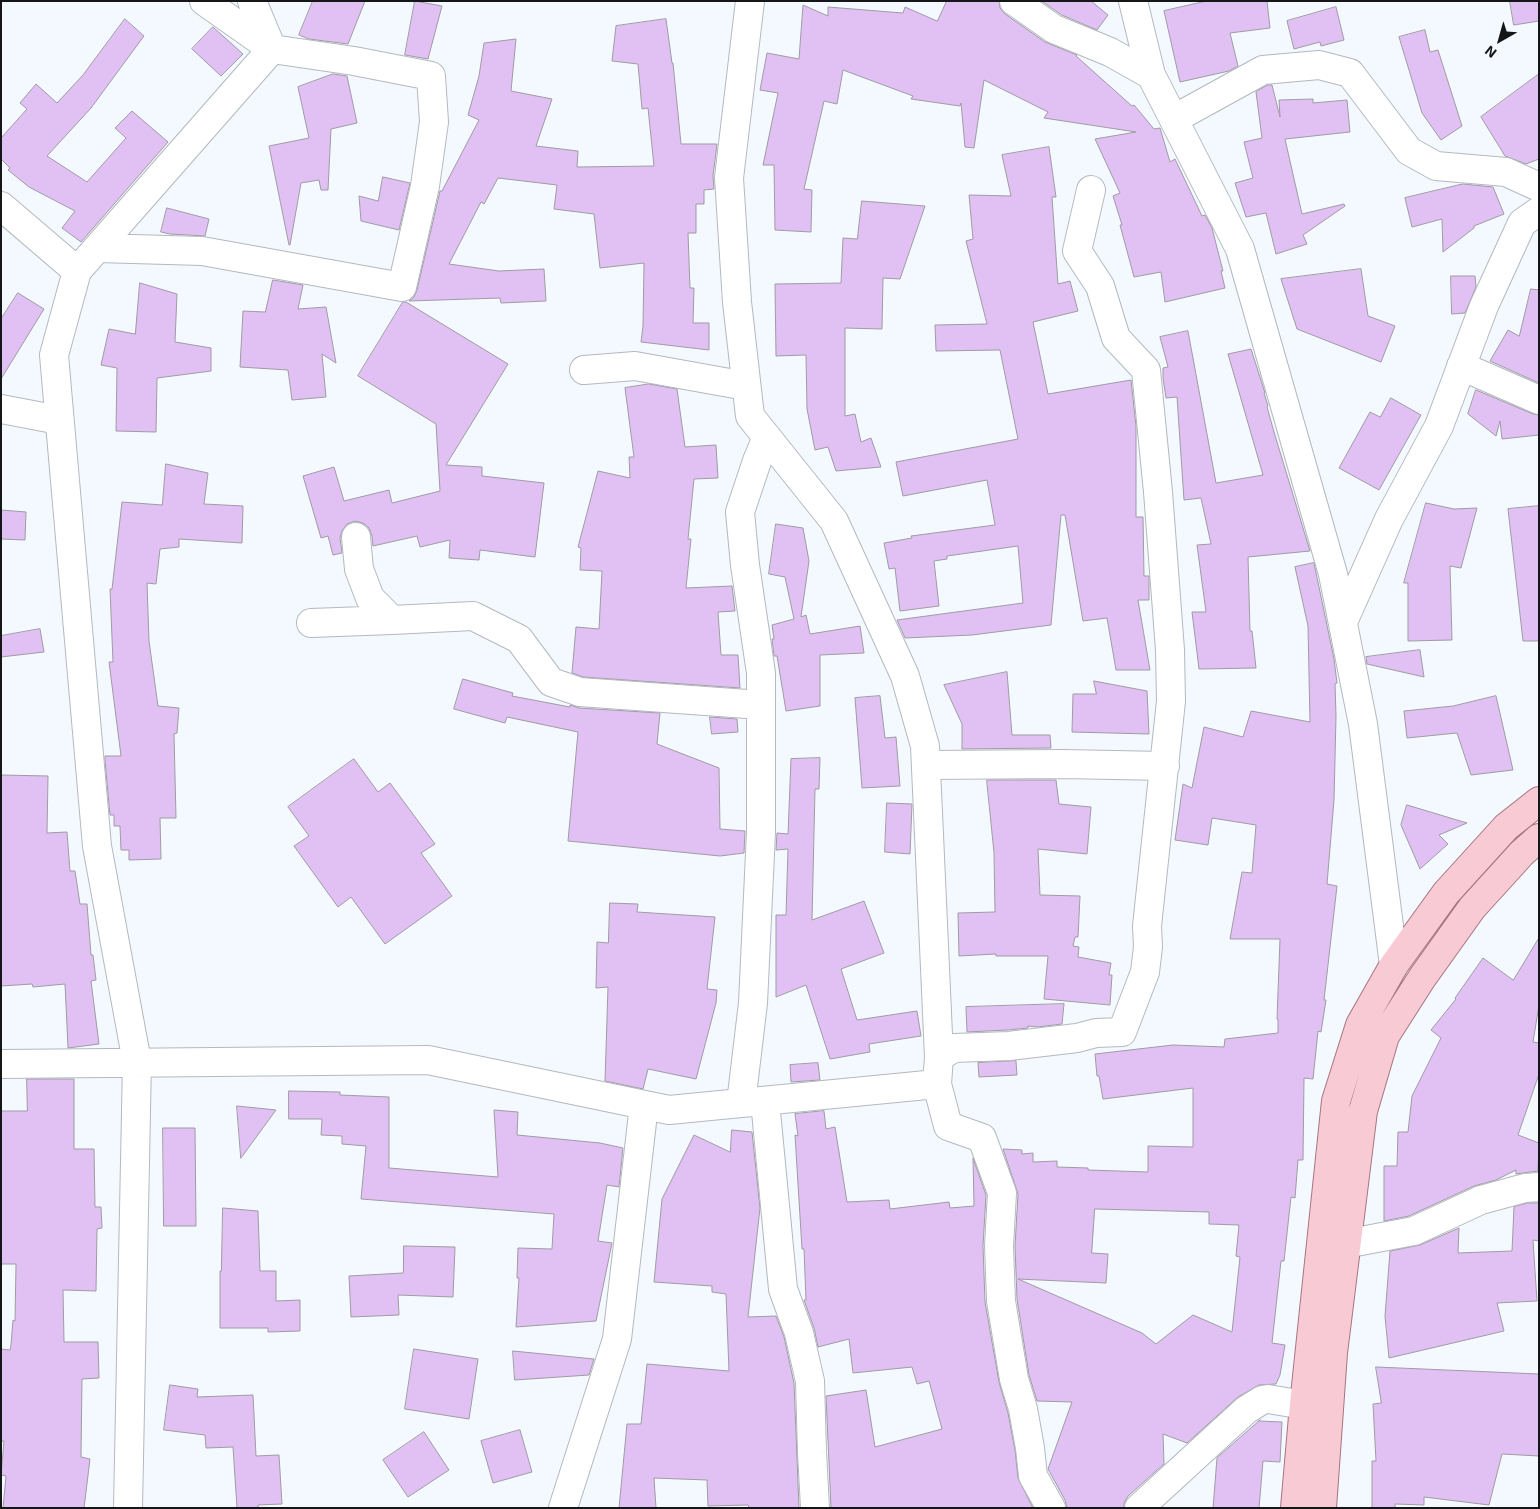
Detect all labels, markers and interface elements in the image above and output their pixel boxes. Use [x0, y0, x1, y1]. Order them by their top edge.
north arrow [1475, 15, 1525, 65]
text: N [1481, 42, 1500, 62]

